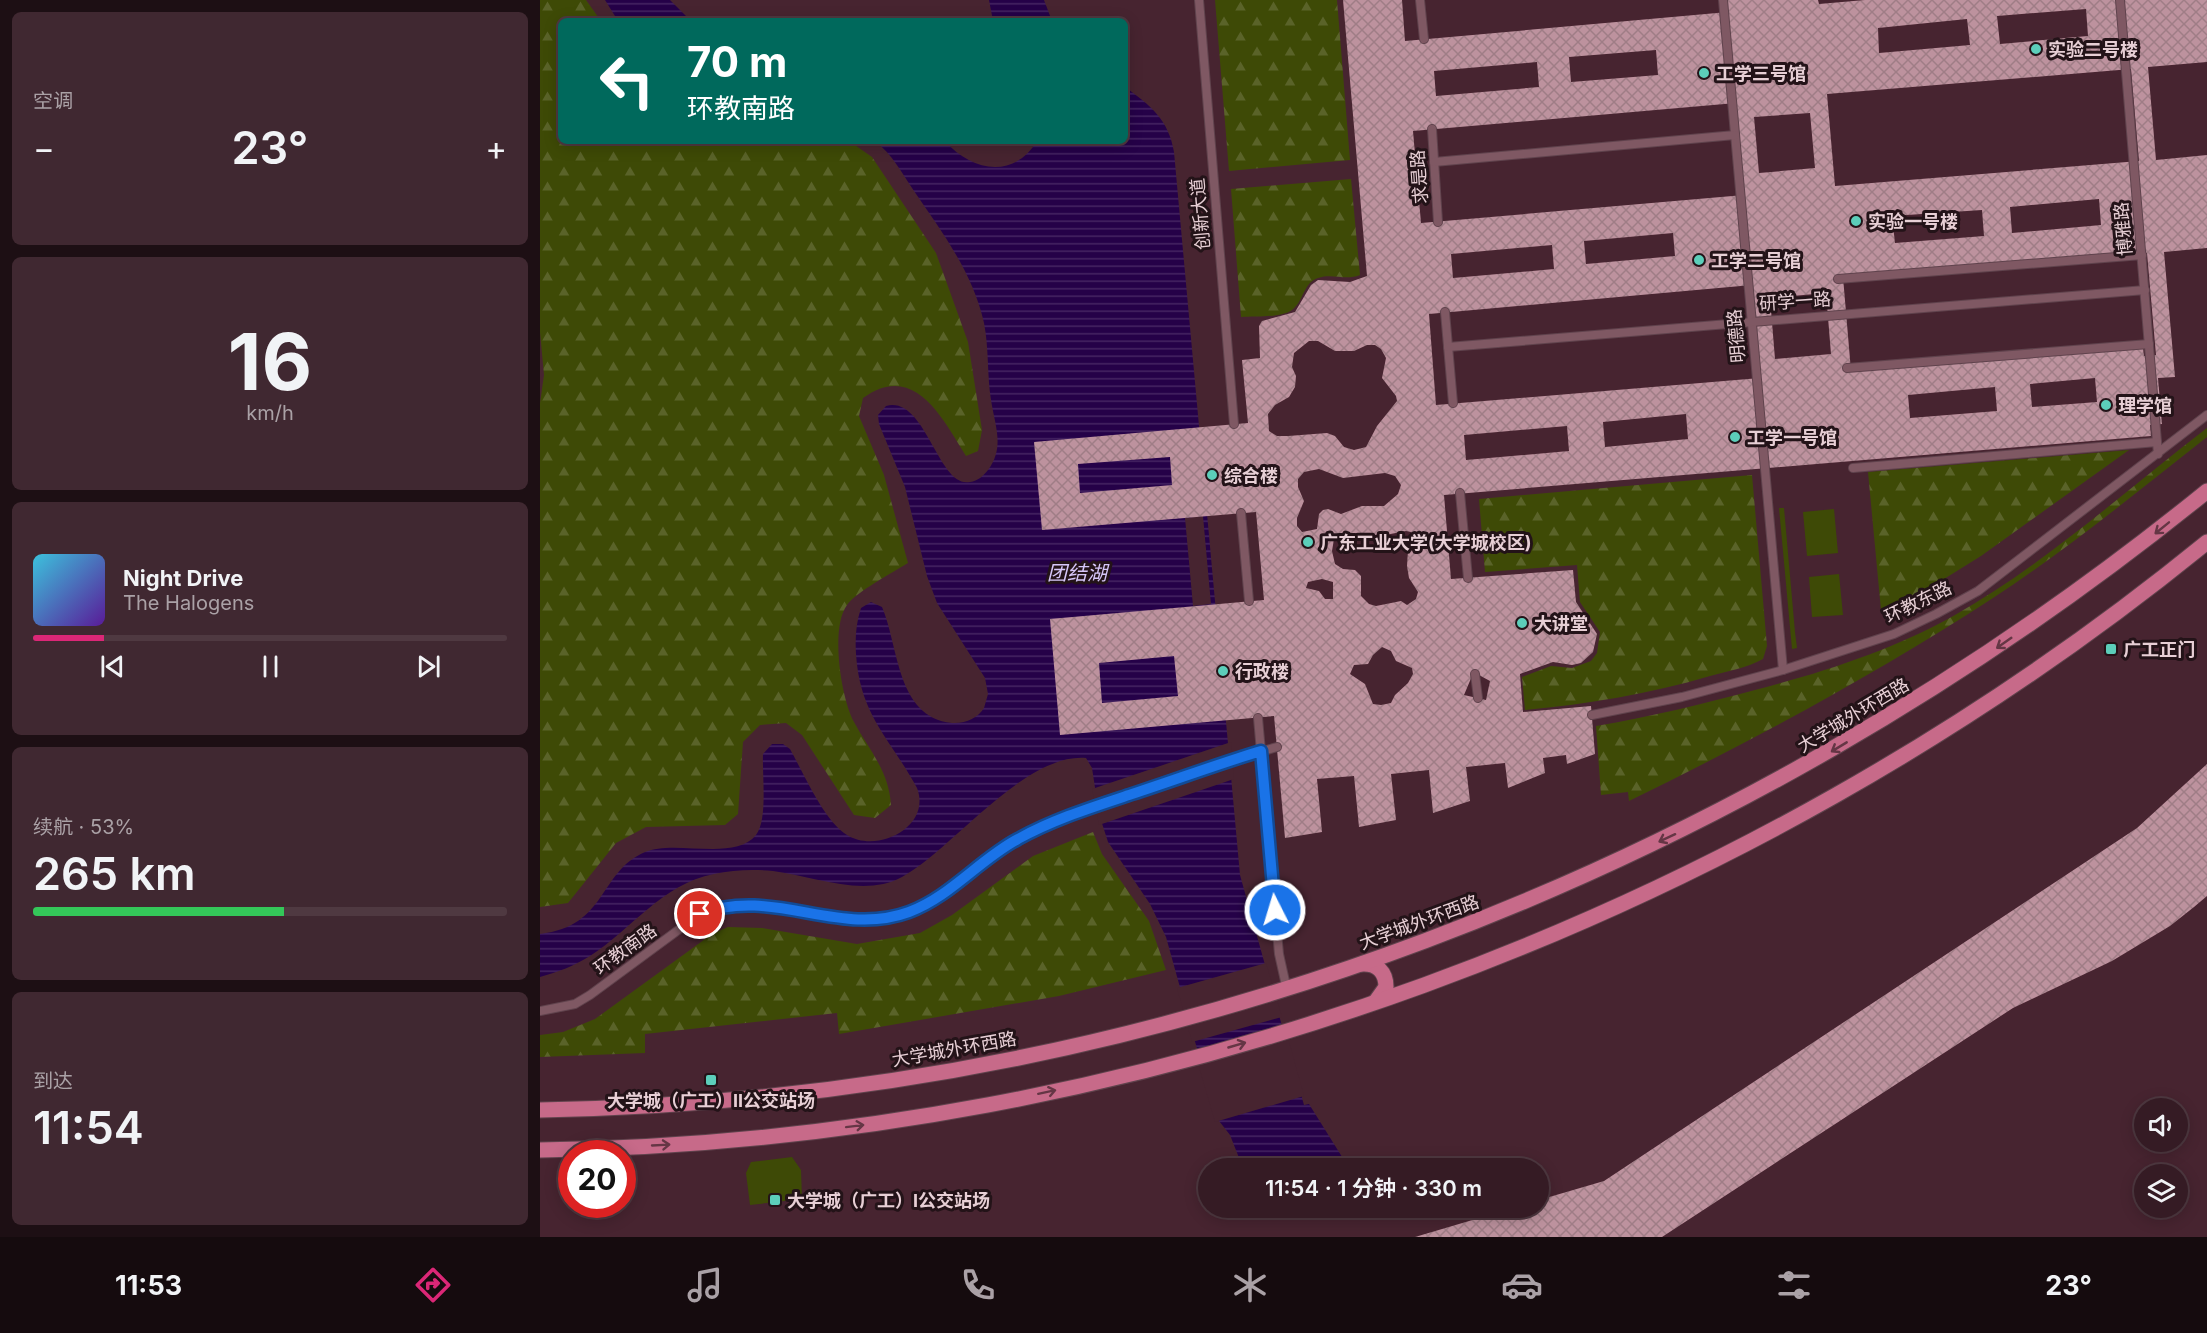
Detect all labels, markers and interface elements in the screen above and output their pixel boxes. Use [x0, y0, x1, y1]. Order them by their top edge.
text: 70 m [687, 36, 787, 87]
place label: 实验二号楼 [2048, 39, 2138, 60]
icon: left [588, 42, 666, 120]
marker: 实验二号楼 [2029, 42, 2043, 56]
place label: 工学三号馆 [1716, 63, 1806, 84]
marker: 工学三号馆 [1697, 66, 1711, 80]
text: 空调 [33, 89, 73, 113]
text: 环教南路 [687, 92, 795, 125]
text: 23° [232, 120, 308, 175]
text: − [33, 128, 55, 168]
text: + [485, 128, 507, 168]
street label: 求是路 [1407, 149, 1431, 205]
street label: 创新大道 [1186, 177, 1214, 251]
street label: 博雅路 [2110, 201, 2136, 257]
place label: 实验一号楼 [1868, 211, 1958, 232]
marker: 实验一号楼 [1849, 214, 1863, 228]
place label: 工学二号馆 [1711, 250, 1801, 271]
marker: 工学二号馆 [1692, 253, 1706, 267]
street label: 研学一路 [1758, 288, 1832, 314]
street label: 明德路 [1723, 308, 1749, 364]
text: 16 [228, 314, 312, 409]
place label: 理学馆 [2118, 395, 2172, 416]
marker: 理学馆 [2099, 398, 2113, 412]
text: km/h [246, 401, 294, 425]
place label: 工学一号馆 [1747, 427, 1837, 448]
marker: 工学一号馆 [1728, 430, 1742, 444]
place label: 综合楼 [1224, 465, 1278, 486]
marker: 综合楼 [1205, 468, 1219, 482]
one-way arrow [2154, 521, 2170, 534]
place label: 广东工业大学(大学城校区) [1320, 532, 1532, 553]
marker: 广东工业大学(大学城校区) [1301, 535, 1315, 549]
water label: 团结湖 [1047, 561, 1110, 585]
text: Night Drive [123, 565, 243, 591]
street label: 环教东路 [1881, 577, 1955, 627]
text: The Halogens [123, 591, 254, 615]
place label: 大讲堂 [1534, 613, 1588, 634]
marker: 大讲堂 [1515, 616, 1529, 630]
one-way arrow [1997, 637, 2013, 649]
place label: 广工正门 [2123, 639, 2195, 660]
marker: 广工正门 [2104, 642, 2118, 656]
icon: previous [96, 650, 129, 683]
icon: pause [254, 650, 287, 683]
icon: next [412, 650, 445, 683]
place label: 行政楼 [1235, 661, 1289, 682]
marker: 行政楼 [1216, 664, 1230, 678]
street label: 大学城外环西路 [1794, 674, 1912, 756]
one-way arrow [1831, 741, 1848, 753]
text: 续航 · 53% [33, 815, 134, 839]
one-way arrow [1659, 832, 1677, 844]
text: 265 km [33, 846, 196, 901]
position arrow [1243, 878, 1307, 942]
pin [674, 888, 725, 939]
street label: 大学城外环西路 [1356, 891, 1482, 953]
icon: arrive [683, 897, 716, 930]
street label: 环教南路 [590, 919, 660, 979]
street label: 大学城外环西路 [890, 1028, 1018, 1070]
one-way arrow [1227, 1039, 1246, 1051]
text: 到达 [33, 1069, 73, 1093]
marker: 大学城（广工）II公交站场 [704, 1073, 718, 1087]
one-way arrow [1038, 1086, 1057, 1098]
place label: 大学城（广工）II公交站场 [607, 1090, 815, 1111]
map controls [2134, 1098, 2188, 1218]
button: sound [2134, 1098, 2188, 1152]
text: 11:54 [33, 1100, 144, 1155]
one-way arrow [845, 1120, 865, 1131]
speed limit sign: 20 [558, 1140, 636, 1218]
one-way arrow [651, 1140, 671, 1151]
button: layers [2134, 1164, 2188, 1218]
text: 11:54 · 1 分钟 · 330 m [1265, 1175, 1482, 1201]
place label: 大学城（广工）I公交站场 [787, 1190, 990, 1211]
marker: 大学城（广工）I公交站场 [768, 1193, 782, 1207]
icon: directions [412, 1264, 454, 1306]
icon: music [684, 1264, 726, 1306]
icon: phone [957, 1264, 999, 1306]
icon: climate [1229, 1264, 1271, 1306]
icon: car [1501, 1264, 1543, 1306]
icon: filters [1773, 1264, 1815, 1306]
text: 11:53 [115, 1269, 182, 1302]
text: 23° [2045, 1269, 2092, 1302]

